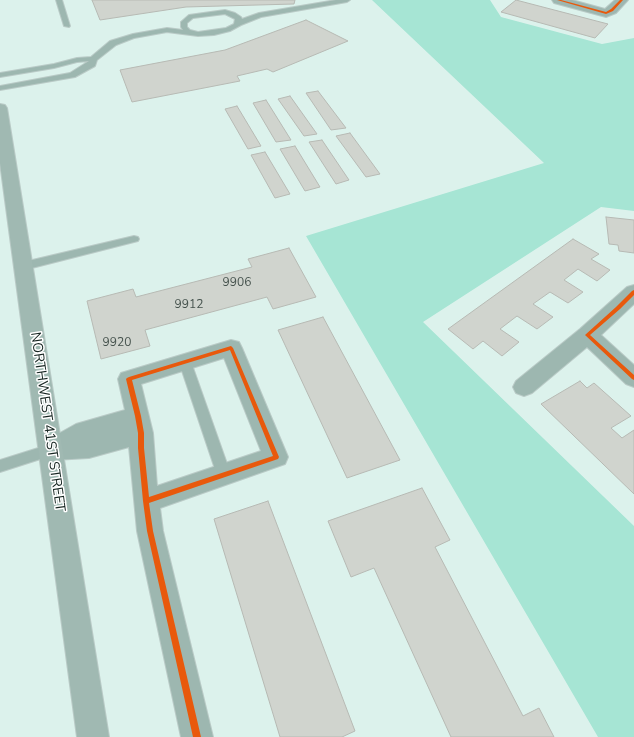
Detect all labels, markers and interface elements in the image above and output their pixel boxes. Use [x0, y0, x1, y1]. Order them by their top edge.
house number: 9906 [223, 276, 251, 290]
house number: 9912 [175, 298, 203, 312]
street label: NORTHWEST 41ST STREET [26, 331, 68, 513]
house number: 9920 [103, 336, 131, 350]

